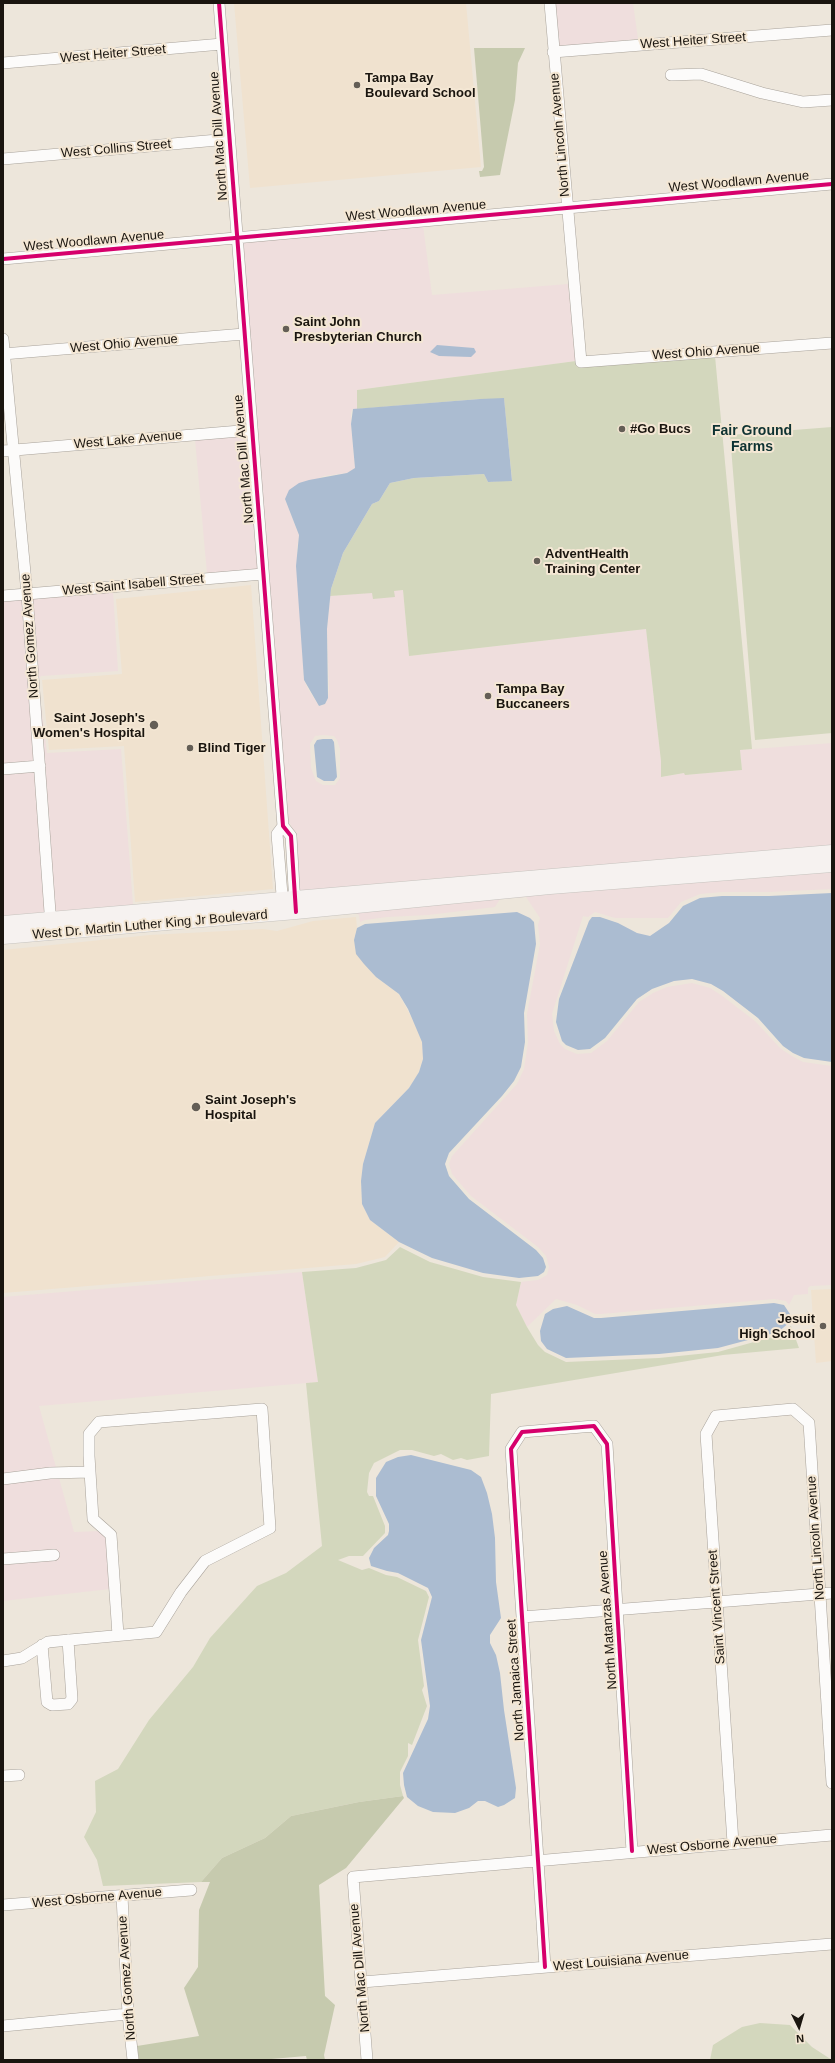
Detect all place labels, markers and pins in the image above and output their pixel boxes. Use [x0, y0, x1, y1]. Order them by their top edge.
place label: Tampa Bay Boulevard School [365, 70, 476, 101]
marker: Tampa Bay Boulevard School [352, 80, 362, 90]
place label: Saint John Presbyterian Church [294, 314, 422, 345]
marker: Saint John Presbyterian Church [281, 324, 291, 334]
place label: #Go Bucs [630, 421, 691, 437]
marker: #Go Bucs [617, 424, 627, 434]
place label: AdventHealth Training Center [545, 546, 640, 577]
marker: AdventHealth Training Center [532, 556, 542, 566]
place label: Tampa Bay Buccaneers [496, 681, 570, 712]
marker: Tampa Bay Buccaneers [483, 691, 493, 701]
place label: Saint Joseph's Women's Hospital [33, 710, 145, 741]
marker: Saint Joseph's Women's Hospital [148, 719, 160, 731]
place label: Blind Tiger [198, 740, 266, 756]
marker: Blind Tiger [185, 743, 195, 753]
place label: Saint Joseph's Hospital [205, 1092, 296, 1123]
marker: Saint Joseph's Hospital [190, 1101, 202, 1113]
place label: Jesuit High School [739, 1311, 815, 1342]
marker: Jesuit High School [818, 1321, 828, 1331]

